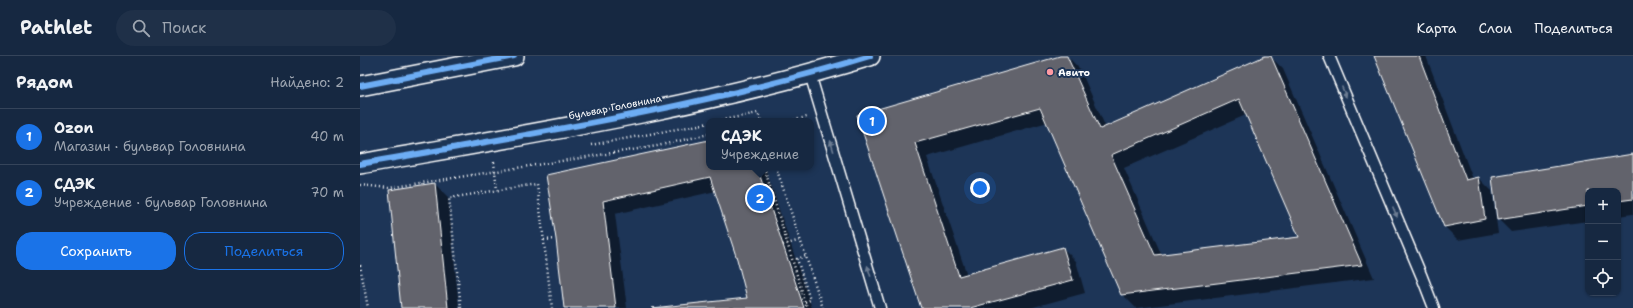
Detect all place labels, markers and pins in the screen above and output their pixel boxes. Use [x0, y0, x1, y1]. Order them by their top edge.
place label: Авито [1058, 66, 1091, 79]
marker: Авито [1045, 67, 1055, 77]
pin: 1 [859, 106, 885, 136]
pin: 2 [747, 183, 773, 213]

